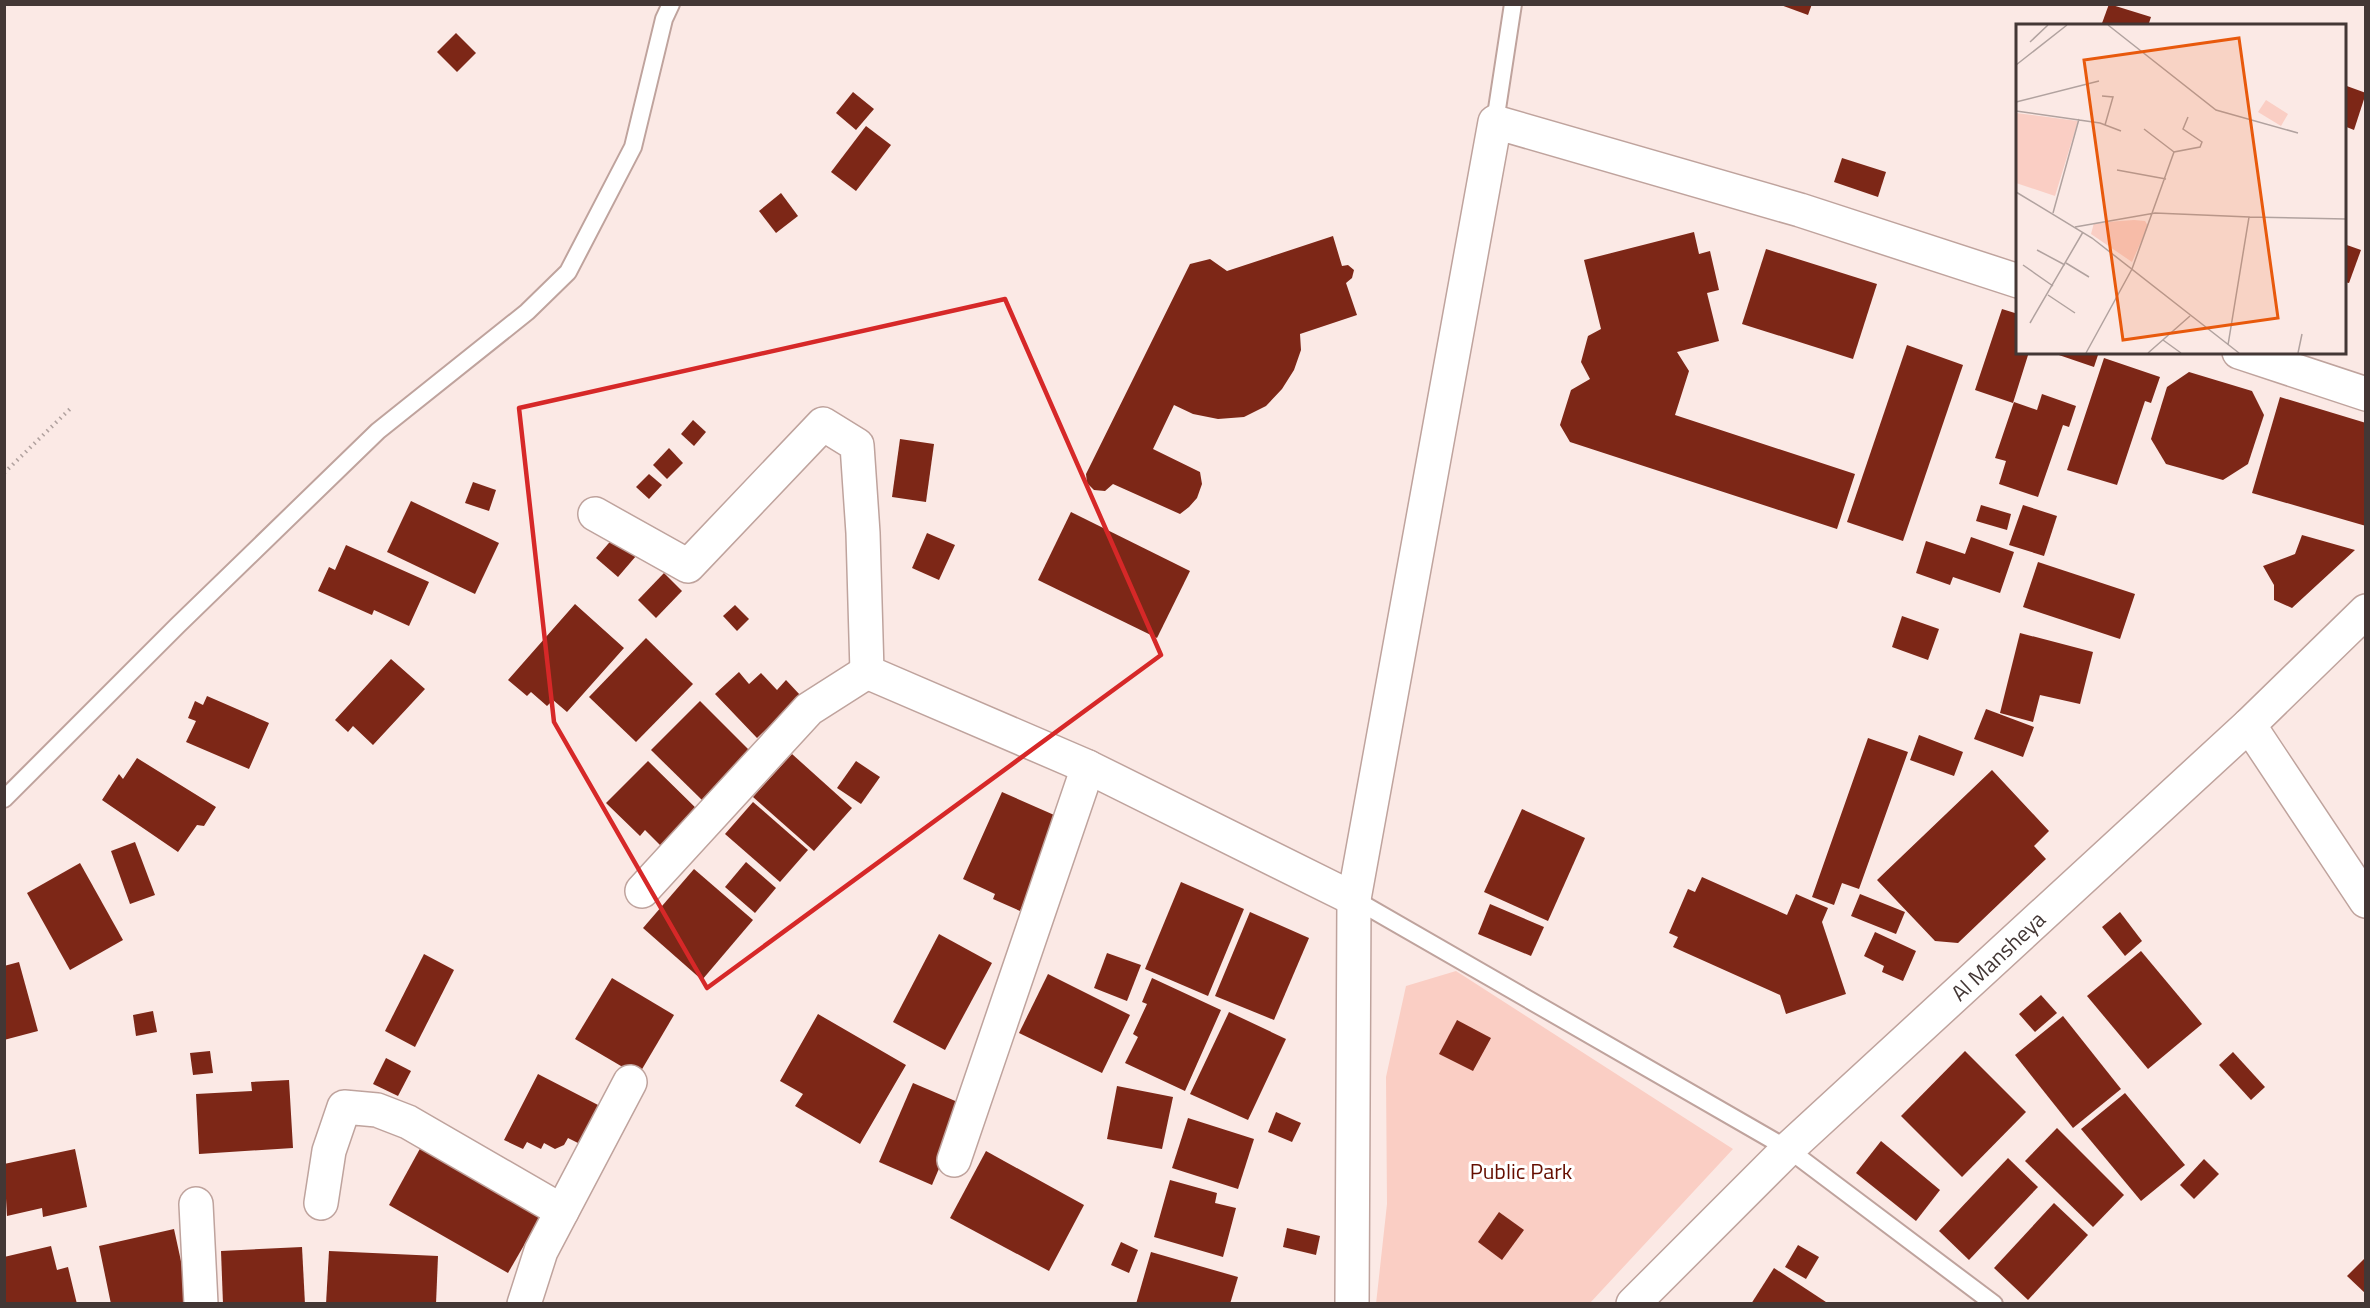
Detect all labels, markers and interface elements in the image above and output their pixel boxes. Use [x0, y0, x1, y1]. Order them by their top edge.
inset map [2016, 24, 2346, 354]
street label: Al Mansheya [1943, 903, 2053, 1009]
park label: Public Park [1470, 1154, 1573, 1188]

